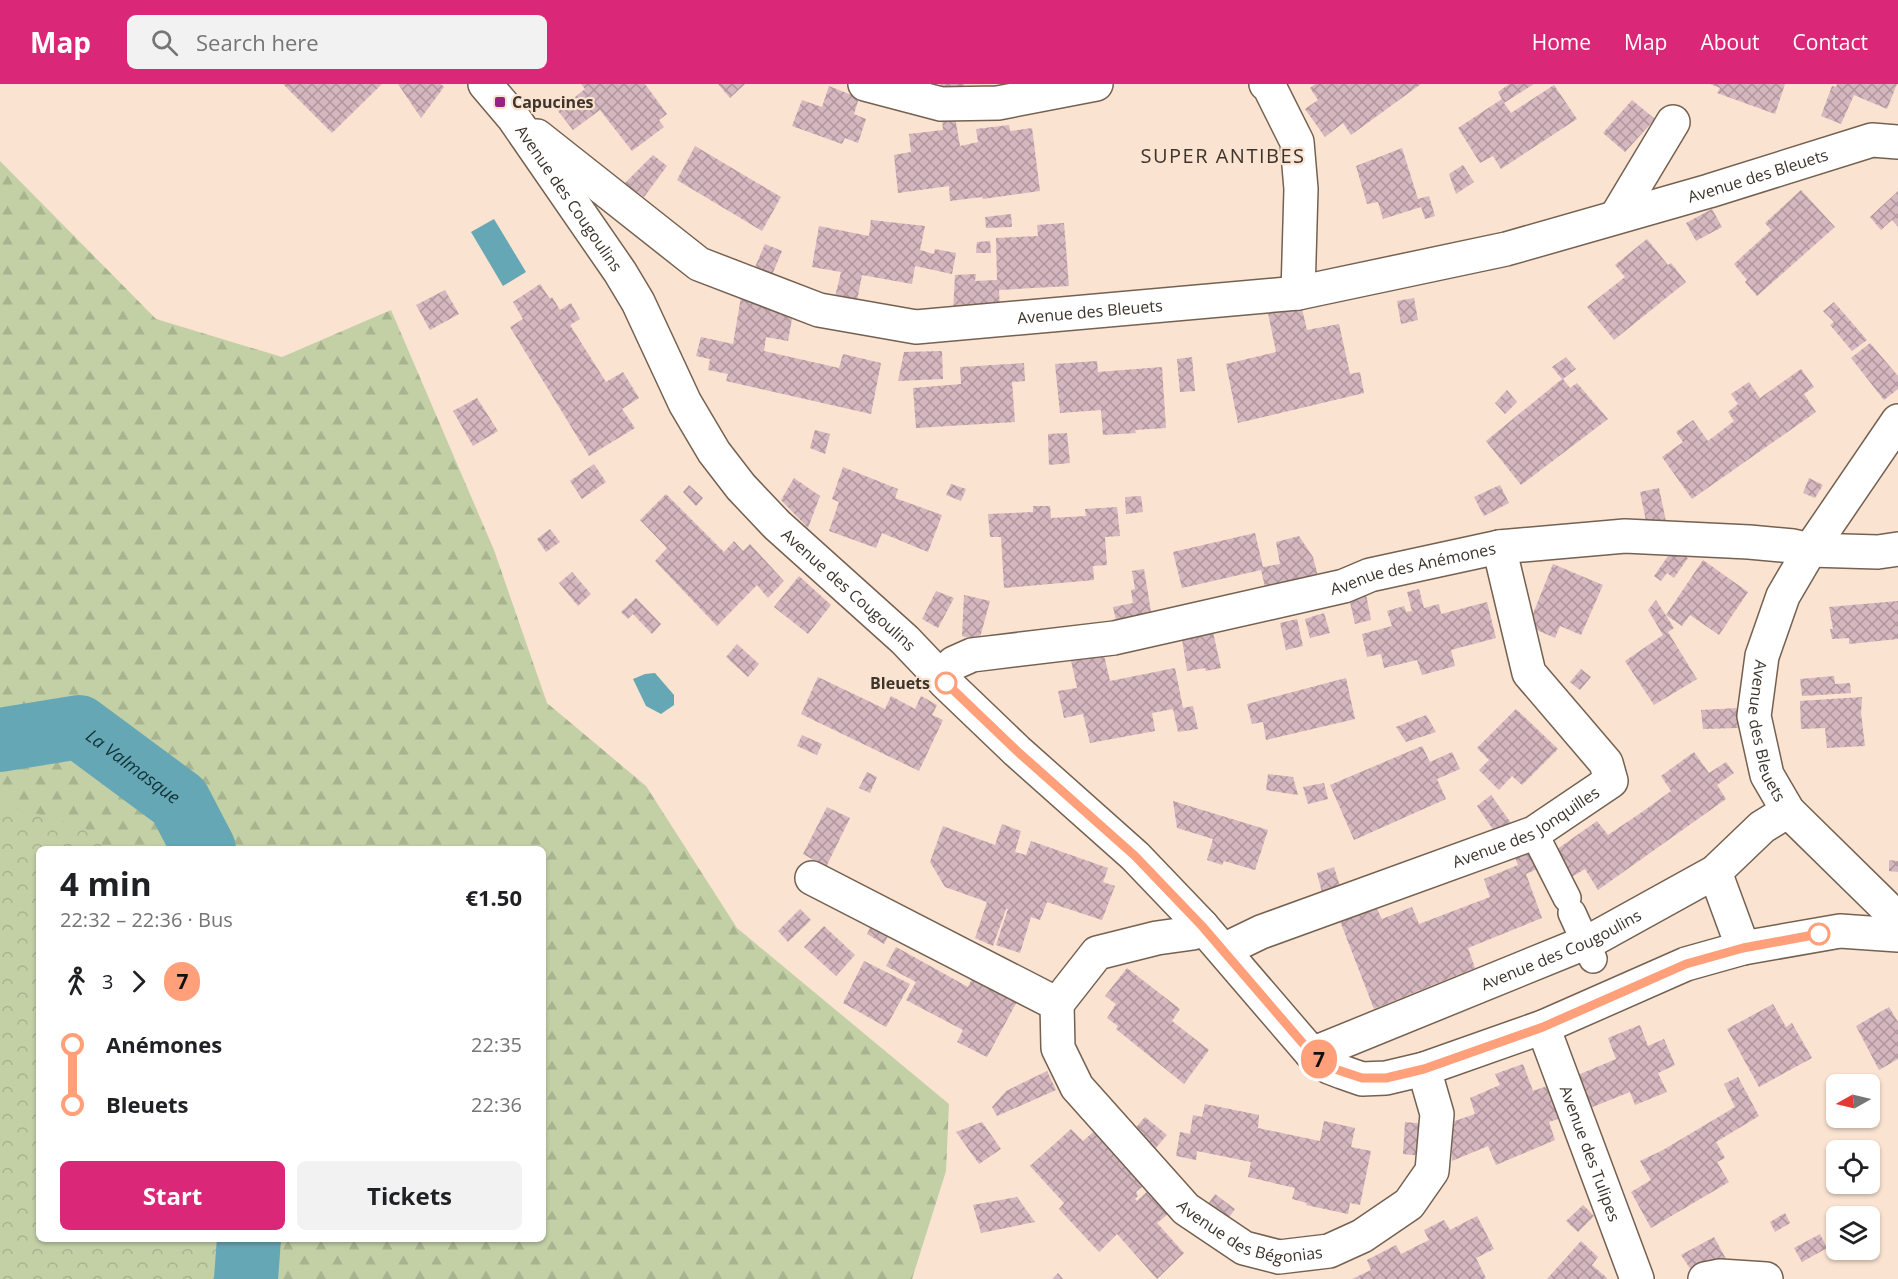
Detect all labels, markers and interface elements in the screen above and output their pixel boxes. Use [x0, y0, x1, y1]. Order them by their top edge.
search box [127, 15, 547, 69]
text: Map [30, 23, 91, 61]
icon: search [148, 26, 181, 59]
text: Search here [196, 27, 319, 57]
text: Home [1532, 28, 1591, 56]
text: Map [1624, 28, 1667, 56]
text: About [1700, 28, 1760, 56]
text: Contact [1793, 28, 1868, 56]
place label: Capucines [512, 91, 594, 113]
marker: Capucines [493, 95, 507, 109]
street label: Avenue des Cougoulins [511, 121, 627, 276]
district label: SUPER ANTIBES [1140, 142, 1306, 169]
street label: Avenue des Bleuets [1685, 143, 1831, 208]
street label: Avenue des Bleuets [1016, 294, 1164, 329]
street label: Avenue des Cougoulins [777, 523, 921, 656]
street label: Avenue des Anémones [1328, 537, 1498, 600]
street label: Avenue des Bleuets [1743, 658, 1791, 806]
place label: Bleuets [870, 672, 930, 694]
marker: Bleuets [935, 672, 957, 694]
water label: La Valmasque [81, 723, 185, 809]
street label: Avenue des Jonquilles [1449, 781, 1604, 873]
text: 4 min [60, 861, 152, 906]
text: €1.50 [465, 882, 522, 912]
street label: Avenue des Cougoulins [1478, 904, 1645, 995]
text: 22:32 – 22:36 · Bus [60, 906, 233, 933]
unlabelled marker [1808, 923, 1830, 945]
icon: walk [60, 965, 93, 998]
icon: forward [122, 965, 155, 998]
text: 7 [176, 967, 188, 995]
text: 3 [102, 968, 113, 995]
text: Anémones [106, 1029, 222, 1059]
text: 22:35 [471, 1031, 522, 1058]
line badge: 7 [1300, 1040, 1338, 1078]
text: 7 [1313, 1045, 1325, 1073]
north arrow [1826, 1074, 1880, 1128]
map controls [1826, 1074, 1880, 1260]
street label: Avenue des Tulipes [1555, 1082, 1626, 1225]
text: Bleuets [106, 1089, 188, 1119]
text: 22:36 [471, 1091, 522, 1118]
button: locate [1826, 1140, 1880, 1194]
button: Start [60, 1161, 285, 1230]
button: Tickets [297, 1161, 522, 1230]
street label: Avenue des Bégonias [1172, 1195, 1324, 1269]
button: layers [1826, 1206, 1880, 1260]

